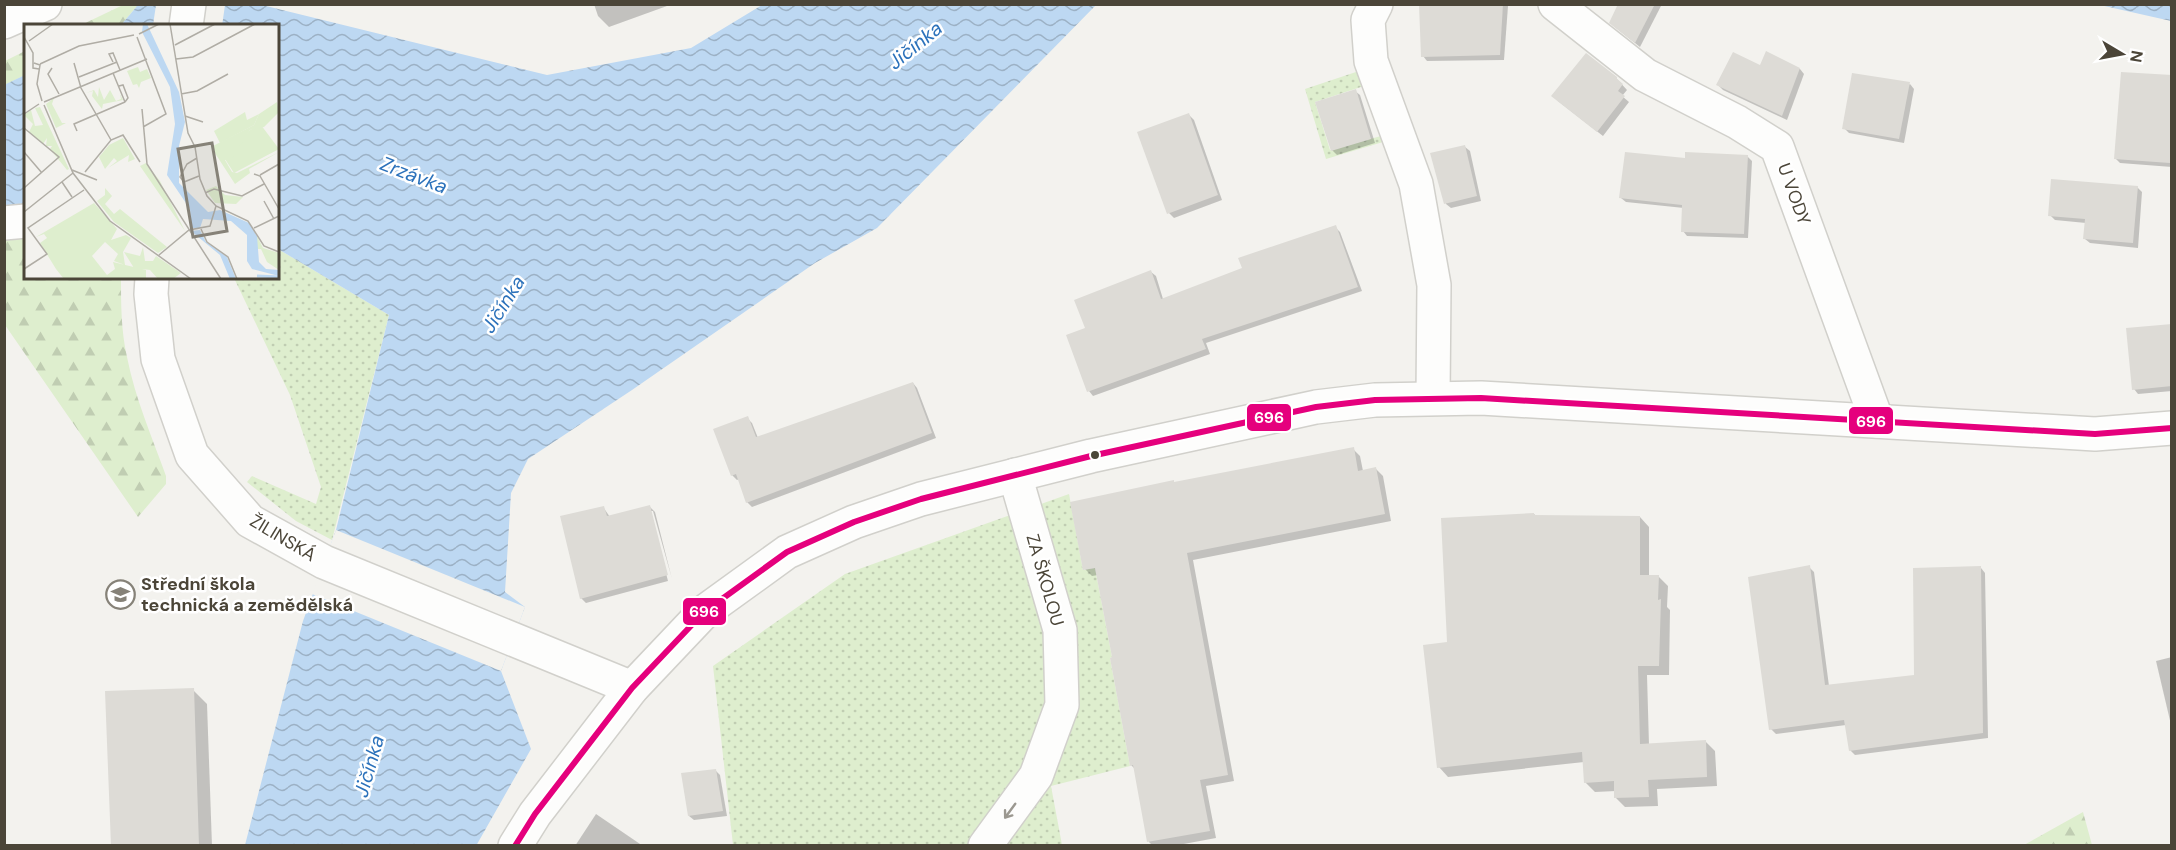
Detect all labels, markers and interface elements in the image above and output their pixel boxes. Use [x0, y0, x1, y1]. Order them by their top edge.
water label: Jičínka [882, 15, 948, 75]
inset map [24, 24, 279, 279]
north arrow [2092, 24, 2152, 84]
text: N [2125, 49, 2148, 64]
water label: Zrzávka [377, 150, 451, 200]
street label: U VODY [1772, 160, 1816, 229]
water label: Jičínka [475, 270, 531, 338]
line badge: 696 [1246, 403, 1292, 432]
line badge: 696 [1848, 406, 1894, 435]
text: 696 [1254, 407, 1284, 428]
text: 696 [1856, 411, 1886, 432]
unlabelled marker [1089, 449, 1101, 461]
street label: ŽILINSKÁ [246, 509, 320, 567]
street label: ZA ŠKOLOU [1020, 531, 1070, 629]
place label: Střední škola technická a zemědělská [141, 572, 353, 617]
school or university icon: Střední škola technická a zemědělská [104, 578, 136, 610]
line badge: 696 [682, 597, 727, 626]
text: 696 [689, 601, 719, 622]
water label: Jičínka [348, 732, 390, 800]
one-way arrow [1004, 803, 1017, 819]

